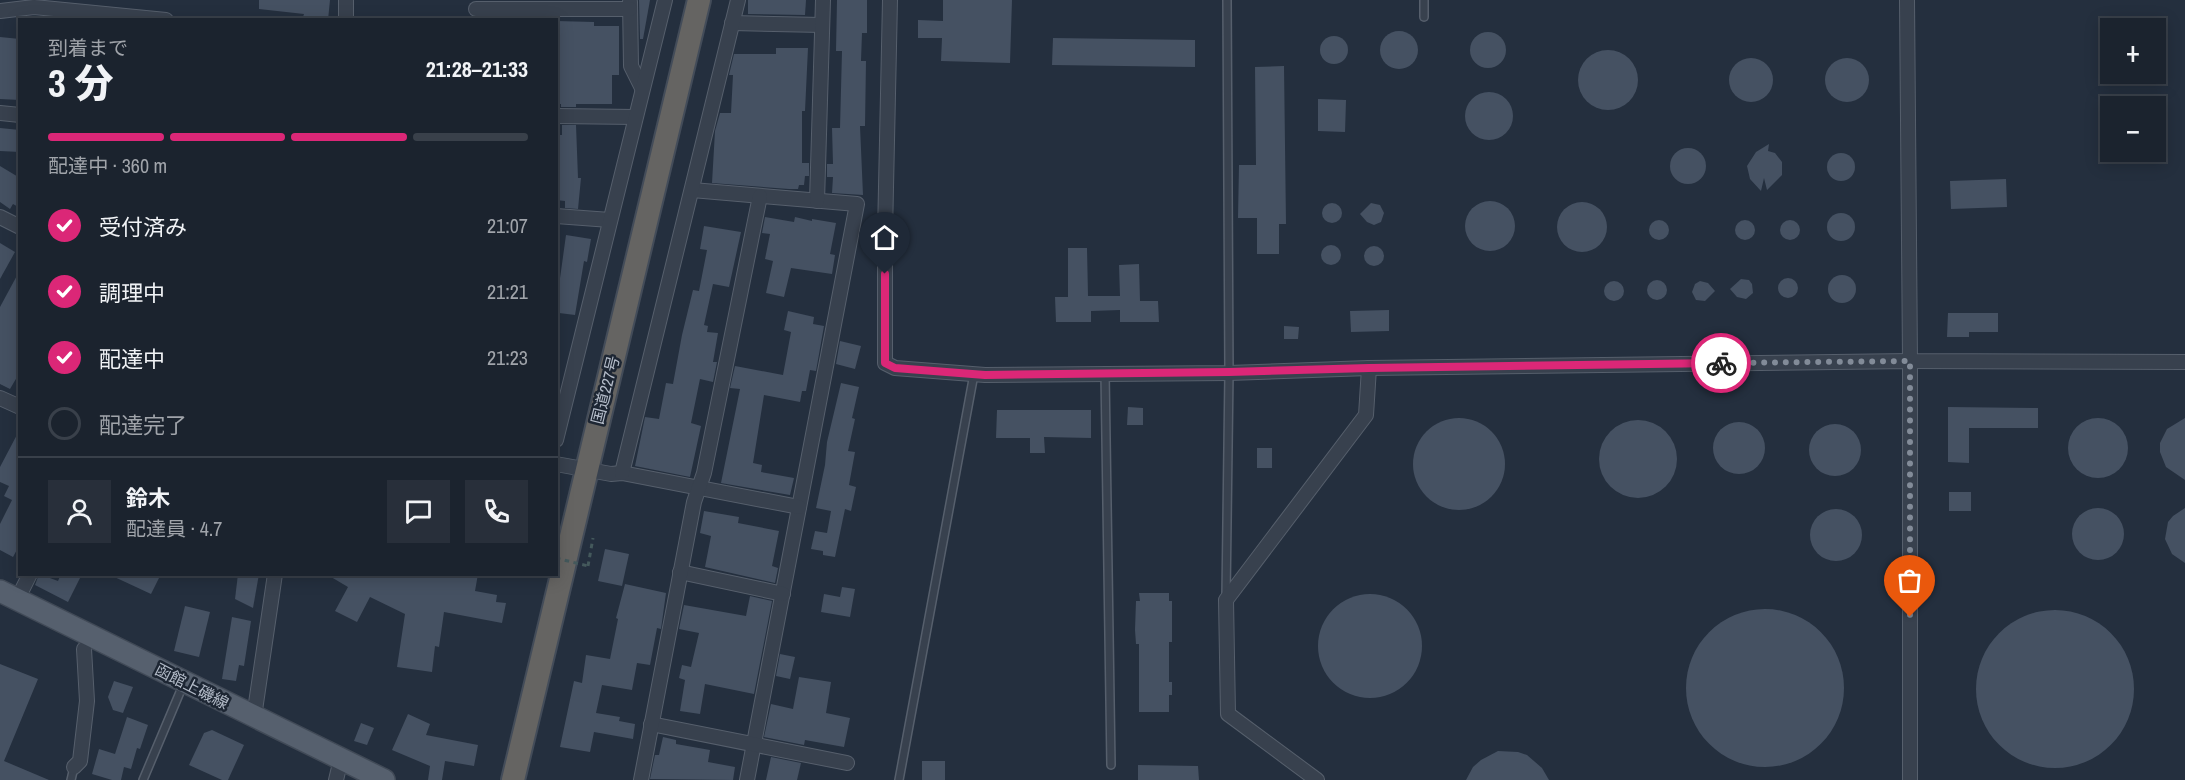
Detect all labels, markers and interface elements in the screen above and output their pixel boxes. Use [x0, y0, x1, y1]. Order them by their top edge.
map controls [2100, 18, 2166, 162]
button: + [2100, 18, 2166, 84]
text: 到着まで [48, 34, 128, 61]
text: 21:28–21:33 [426, 54, 528, 84]
text: 3 分 [48, 57, 114, 109]
button: − [2100, 96, 2166, 162]
text: 配達中 · 360 m [48, 152, 167, 179]
icon: check [48, 209, 81, 242]
text: 受付済み [99, 212, 187, 242]
text: 21:07 [487, 212, 528, 239]
pin [859, 212, 910, 274]
icon: home [868, 221, 901, 254]
icon: check [48, 275, 81, 308]
text: 調理中 [99, 278, 165, 308]
text: 21:21 [487, 278, 528, 305]
courier [1691, 333, 1751, 393]
icon: check [48, 341, 81, 374]
text: 配達中 [99, 344, 165, 374]
text: 21:23 [487, 344, 528, 371]
icon: bike [1705, 347, 1738, 380]
street label: 国道227号 [586, 353, 624, 427]
text: 配達完了 [99, 410, 187, 440]
button: person [48, 480, 111, 543]
button: chat [387, 480, 450, 543]
button: phone [465, 480, 528, 543]
text: 鈴木 [126, 483, 170, 513]
text: 配達員 · 4.7 [126, 515, 222, 542]
pin [1884, 555, 1935, 617]
icon: bag [1893, 564, 1926, 597]
street label: 函館上磯線 [151, 658, 233, 714]

